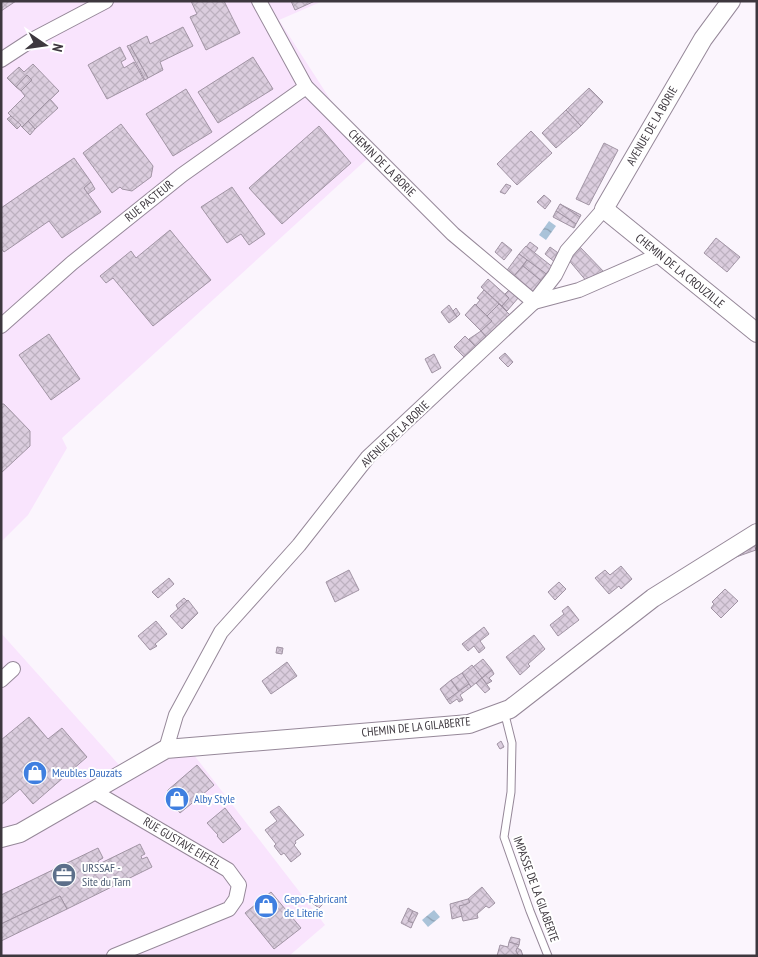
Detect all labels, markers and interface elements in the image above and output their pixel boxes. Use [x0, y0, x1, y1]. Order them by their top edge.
north arrow [20, 20, 70, 70]
text: N [48, 42, 67, 54]
street label: AVENUE DE LA BORIE [623, 83, 680, 168]
street label: CHEMIN DE LA BORIE [345, 126, 419, 200]
street label: RUE PASTEUR [121, 176, 176, 225]
street label: CHEMIN DE LA CROUZILLE [633, 230, 728, 311]
street label: AVENUE DE LA BORIE [357, 397, 432, 470]
street label: CHEMIN DE LA GILABERTE [361, 713, 471, 740]
shop icon: Meubles Dauzats [22, 760, 48, 786]
place label: Meubles Dauzats [52, 765, 122, 780]
shop icon: Alby Style [164, 786, 190, 812]
place label: Alby Style [194, 791, 235, 806]
street label: RUE GUSTAVE EIFFEL [141, 813, 224, 872]
street label: IMPASSE DE LA GILABERTE [510, 834, 563, 944]
place label: URSSAF - Site du Tarn [82, 860, 131, 889]
office icon: URSSAF - Site du Tarn [51, 862, 77, 888]
place label: Gepo-Fabricant de Literie [284, 891, 348, 920]
shop icon: Gepo-Fabricant de Literie [253, 893, 279, 919]

